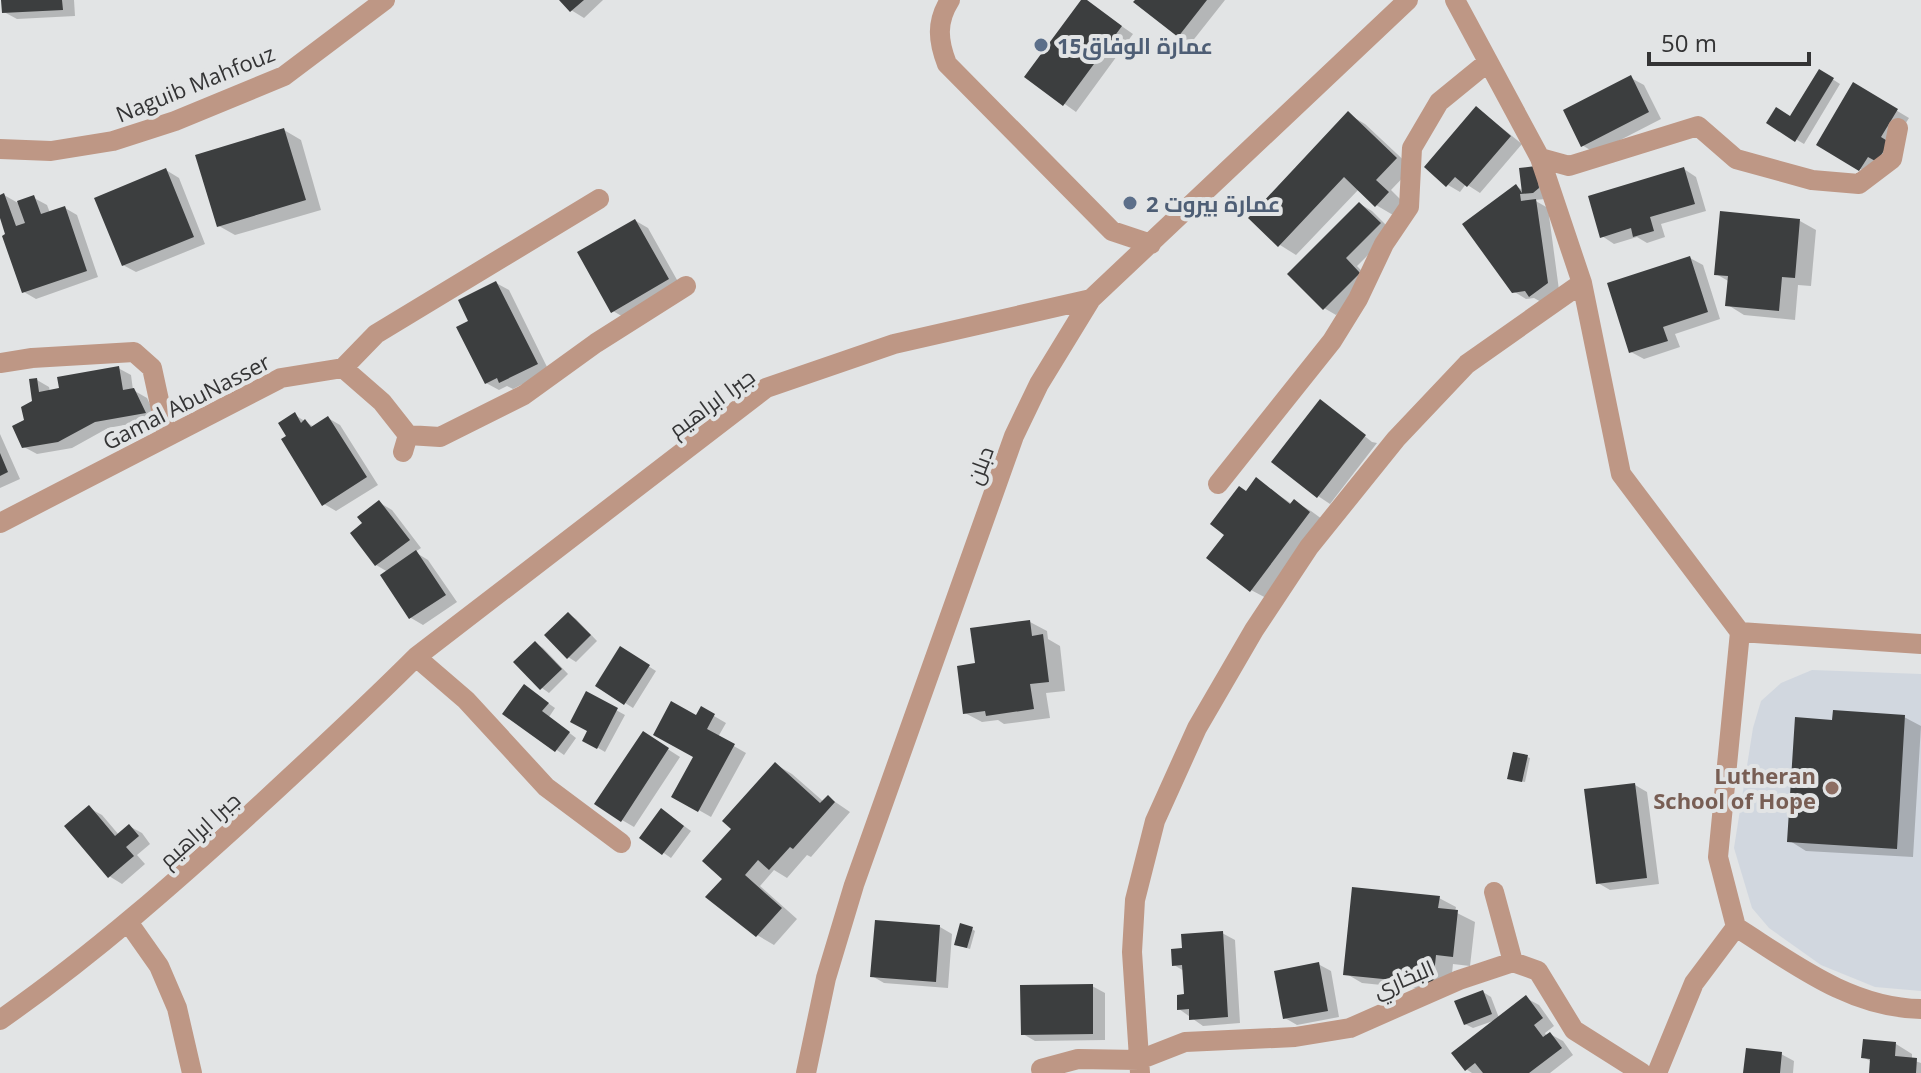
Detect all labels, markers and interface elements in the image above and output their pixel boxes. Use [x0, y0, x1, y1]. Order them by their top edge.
scale bar [1649, 16, 1809, 66]
text: 50 m [1661, 26, 1717, 59]
place label: عمارة الوفاق15 [1057, 30, 1213, 60]
marker: عمارة الوفاق15 [1032, 36, 1050, 54]
street label: Naguib Mahfouz [111, 37, 279, 129]
place label: عمارة بيروت 2 [1146, 188, 1280, 218]
marker: عمارة بيروت 2 [1121, 194, 1139, 212]
street label: Gamal AbuNasser [97, 346, 275, 456]
street label: جبرا ابراهيم [662, 361, 761, 445]
street label: دبلن [958, 442, 1000, 488]
place label: Lutheran School of Hope [1653, 760, 1816, 815]
marker: Lutheran School of Hope [1823, 779, 1841, 797]
street label: جبرا ابراهيم [152, 784, 247, 875]
street label: البخاري [1368, 952, 1439, 1007]

